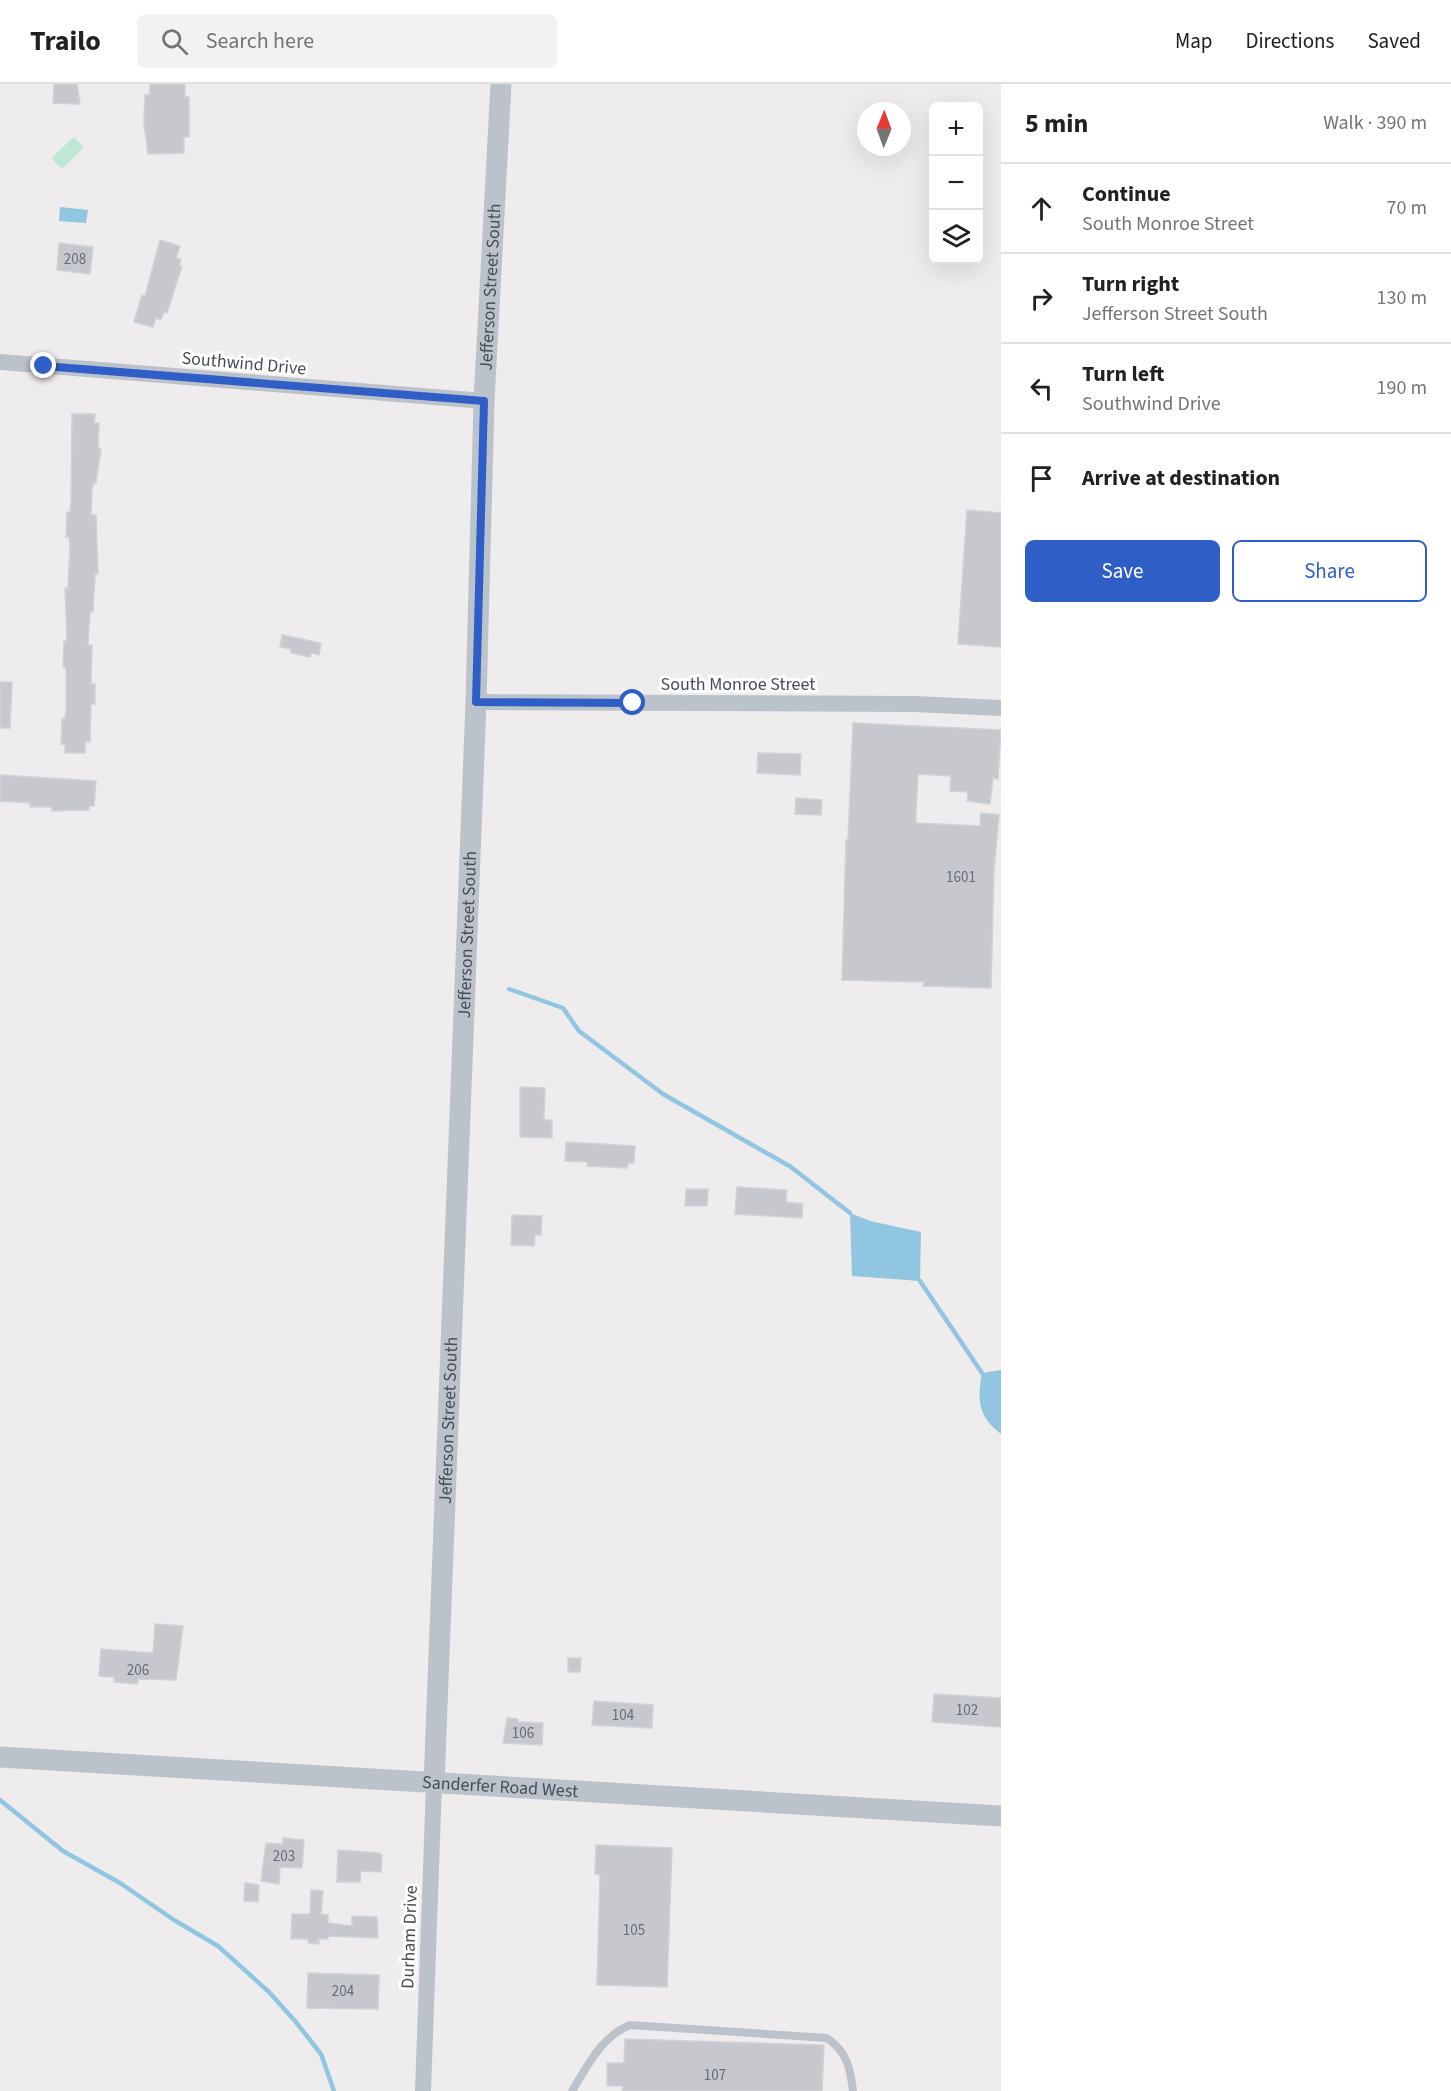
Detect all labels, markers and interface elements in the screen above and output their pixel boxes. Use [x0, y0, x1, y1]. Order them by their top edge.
search box [137, 14, 557, 68]
text: Trailo [30, 21, 101, 61]
icon: search [158, 25, 191, 58]
text: Search here [206, 25, 314, 57]
text: Map [1175, 26, 1213, 56]
text: Directions [1246, 26, 1334, 56]
text: Saved [1367, 26, 1421, 56]
north arrow [857, 102, 911, 156]
map controls [929, 102, 983, 264]
button: + [929, 102, 983, 156]
text: 5 min [1025, 105, 1088, 142]
text: Walk · 390 m [1323, 109, 1427, 137]
button: − [929, 156, 983, 210]
text: Continue [1082, 178, 1171, 210]
icon: ahead [1025, 192, 1058, 225]
text: 70 m [1387, 194, 1427, 222]
street label: Jefferson Street South [474, 203, 508, 371]
button: layers [929, 210, 983, 264]
text: South Monroe Street [1082, 210, 1254, 238]
house number: 208 [64, 249, 86, 270]
text: Turn right [1082, 268, 1179, 300]
icon: right [1025, 282, 1058, 315]
text: 130 m [1377, 284, 1427, 312]
text: Jefferson Street South [1082, 300, 1268, 328]
street label: Southwind Drive [181, 346, 307, 381]
route end [30, 352, 56, 378]
text: Turn left [1082, 358, 1164, 390]
icon: left [1025, 372, 1058, 405]
text: 190 m [1377, 374, 1427, 402]
text: Southwind Drive [1082, 390, 1221, 418]
icon: arrive [1025, 462, 1058, 495]
text: Arrive at destination [1082, 462, 1280, 494]
button: Save [1025, 540, 1220, 602]
button: Share [1232, 540, 1427, 602]
street label: South Monroe Street [661, 672, 815, 697]
route start [619, 689, 645, 715]
street label: Jefferson Street South [452, 851, 483, 1019]
house number: 1601 [946, 867, 976, 888]
street label: Jefferson Street South [433, 1336, 464, 1504]
house number: 206 [127, 1660, 149, 1681]
house number: 102 [956, 1700, 978, 1721]
house number: 104 [612, 1705, 635, 1726]
house number: 106 [512, 1723, 534, 1744]
street label: Sanderfer Road West [421, 1770, 579, 1804]
house number: 203 [273, 1846, 295, 1867]
street label: Durham Drive [395, 1885, 424, 1989]
house number: 105 [623, 1920, 645, 1941]
house number: 204 [332, 1981, 355, 2002]
house number: 107 [704, 2065, 726, 2086]

